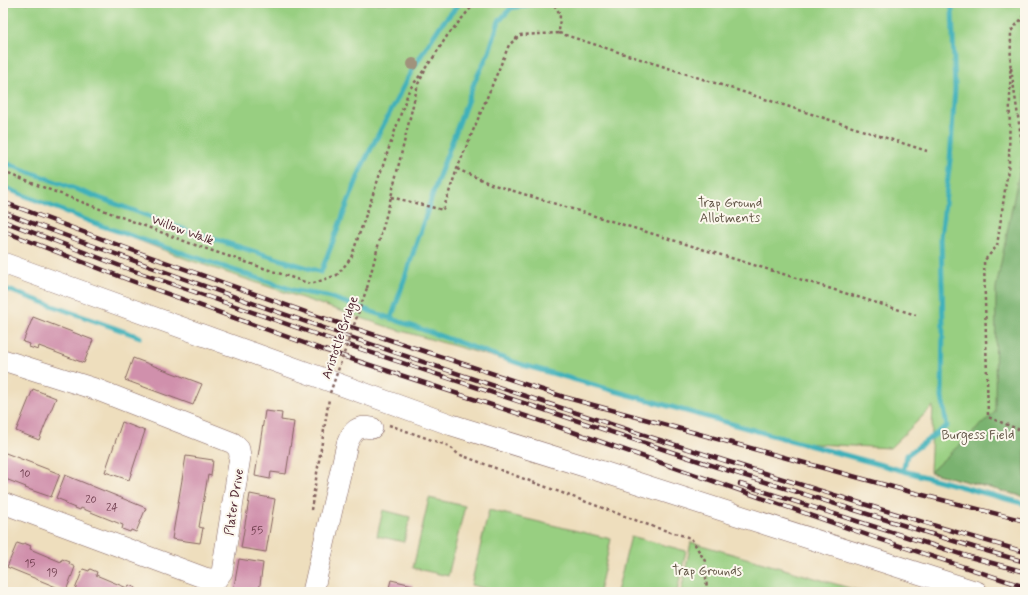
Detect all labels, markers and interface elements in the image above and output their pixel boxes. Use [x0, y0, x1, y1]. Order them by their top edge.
park label: Trap Ground Allotments [698, 195, 762, 227]
street label: Willow Walk [149, 211, 216, 250]
street label: Aristotle Bridge [318, 294, 364, 382]
park label: Burgess Field [942, 427, 1014, 445]
house number: 10 [19, 467, 31, 481]
street label: Plater Drive [221, 467, 248, 537]
house number: 20 [85, 493, 97, 507]
house number: 24 [106, 501, 118, 515]
house number: 55 [251, 524, 263, 538]
house number: 15 [25, 557, 36, 571]
park label: Trap Grounds [672, 563, 742, 580]
house number: 19 [46, 566, 58, 580]

